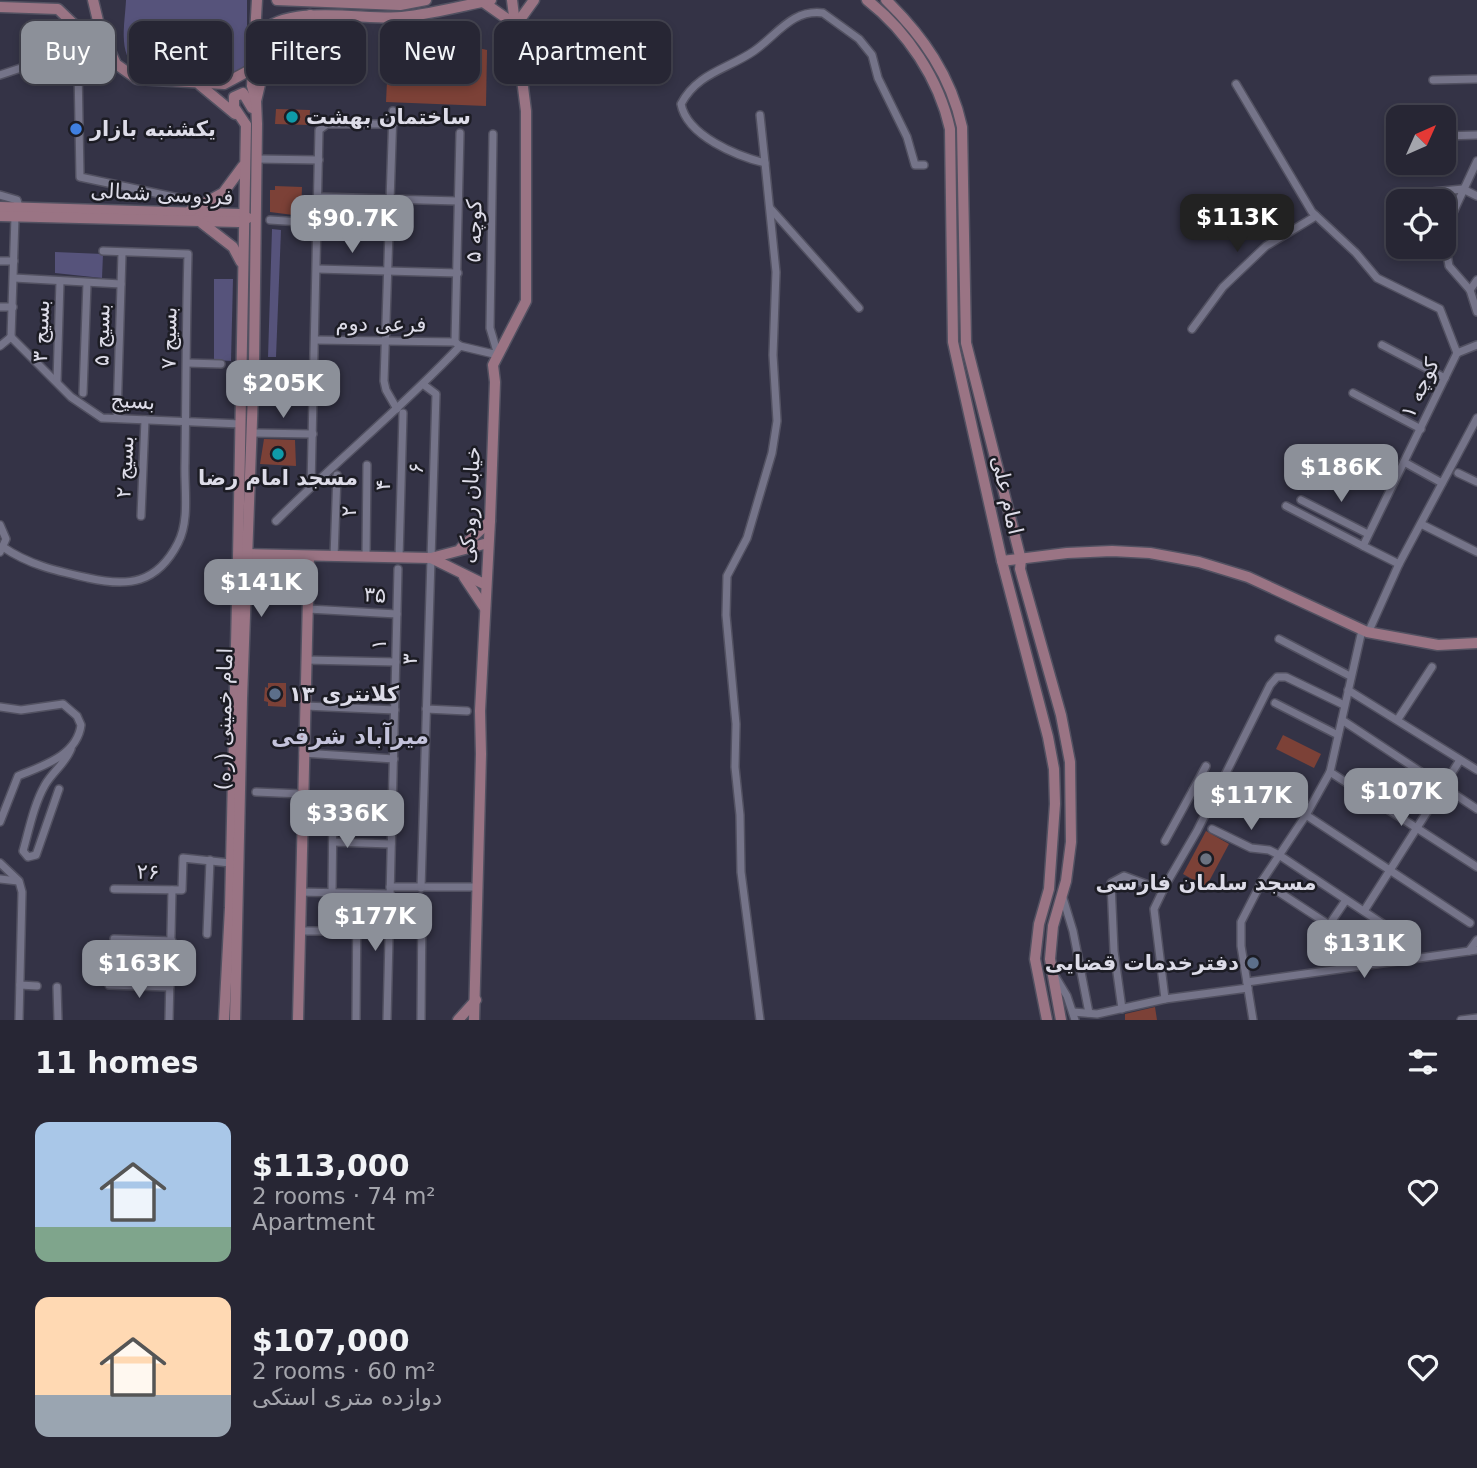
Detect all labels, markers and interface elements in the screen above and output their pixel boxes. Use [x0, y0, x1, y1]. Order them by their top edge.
chip: Buy [21, 21, 115, 84]
chip: Rent [129, 21, 232, 84]
chip: Filters [246, 21, 366, 84]
chip: New [380, 21, 480, 84]
chip: Apartment [494, 21, 671, 84]
place label: ساختمان بهشت [306, 105, 471, 129]
north arrow [1386, 105, 1456, 175]
map controls [1386, 105, 1456, 259]
marker: ساختمان بهشت [284, 109, 300, 125]
place label: یکشنبه بازار [89, 117, 216, 141]
marker: یکشنبه بازار [68, 121, 84, 137]
street label: فردوسی شمالی [90, 178, 234, 210]
button: locate [1386, 189, 1456, 259]
pin: $113K [1188, 194, 1286, 254]
pin: $90.7K [295, 196, 409, 255]
street label: کوچه ۵ [461, 199, 487, 263]
text: $113K [1196, 204, 1278, 230]
text: $90.7K [307, 205, 397, 231]
street label: بسیج ۳ [28, 299, 54, 363]
street label: بسیج ۵ [89, 304, 115, 366]
street label: بسیج ۷ [156, 307, 182, 369]
street label: فرعی دوم [335, 311, 427, 337]
street label: کوچه ۱ [1396, 354, 1444, 422]
pin: $205K [234, 360, 332, 420]
text: $205K [242, 370, 324, 396]
street label: بسیج [110, 387, 156, 415]
street label: بسیج ۲ [111, 435, 139, 499]
pin: $186K [1292, 444, 1390, 504]
marker: مسجد امام رضا [270, 446, 286, 462]
street label: خیابان رودکی [455, 446, 485, 564]
street label: امام علی [986, 453, 1028, 537]
text: $186K [1300, 454, 1382, 480]
street label: ۶ [404, 462, 428, 474]
place label: مسجد امام رضا [198, 466, 358, 490]
street label: ۴ [371, 479, 395, 491]
street label: ۲ [337, 505, 361, 517]
pin: $141K [212, 560, 310, 619]
text: $141K [220, 569, 302, 595]
street label: ۳۵ [363, 582, 387, 608]
street label: ۱ [367, 638, 391, 650]
street label: امام خمینی (ره) [211, 647, 237, 791]
street label: ۳ [398, 653, 422, 665]
place label: کلانتری ۱۳ [289, 682, 400, 706]
marker: کلانتری ۱۳ [267, 686, 283, 702]
district label: میرآباد شرقی [271, 721, 429, 750]
pin: $107K [1352, 768, 1450, 828]
pin: $117K [1202, 772, 1300, 832]
text: $107K [1360, 778, 1442, 804]
text: $117K [1210, 782, 1292, 808]
pin: $336K [298, 790, 396, 850]
text: $336K [306, 800, 388, 826]
marker: مسجد سلمان فارسی [1198, 851, 1214, 867]
street label: ۲۶ [137, 860, 159, 884]
place label: مسجد سلمان فارسی [1096, 871, 1317, 895]
pin: $177K [326, 894, 424, 953]
text: $177K [334, 903, 416, 929]
pin: $131K [1315, 920, 1413, 980]
text: $131K [1323, 930, 1405, 956]
pin: $163K [90, 940, 188, 1000]
text: $163K [98, 950, 180, 976]
place label: دفترخدمات قضایی [1045, 951, 1239, 975]
marker: دفترخدمات قضایی [1245, 955, 1261, 971]
icon: filters [1404, 1043, 1442, 1081]
text: 11 homes [35, 1045, 199, 1080]
text: $113,000 [252, 1148, 410, 1183]
icon: home [91, 1150, 175, 1234]
icon: heart [1404, 1173, 1442, 1211]
text: 2 rooms · 74 m² [252, 1183, 436, 1209]
text: Apartment [252, 1209, 375, 1235]
text: $107,000 [252, 1323, 410, 1358]
icon: home [91, 1325, 175, 1409]
icon: heart [1404, 1348, 1442, 1386]
text: 2 rooms · 60 m² [252, 1358, 436, 1384]
text: دوازده متری استکی [252, 1384, 442, 1410]

